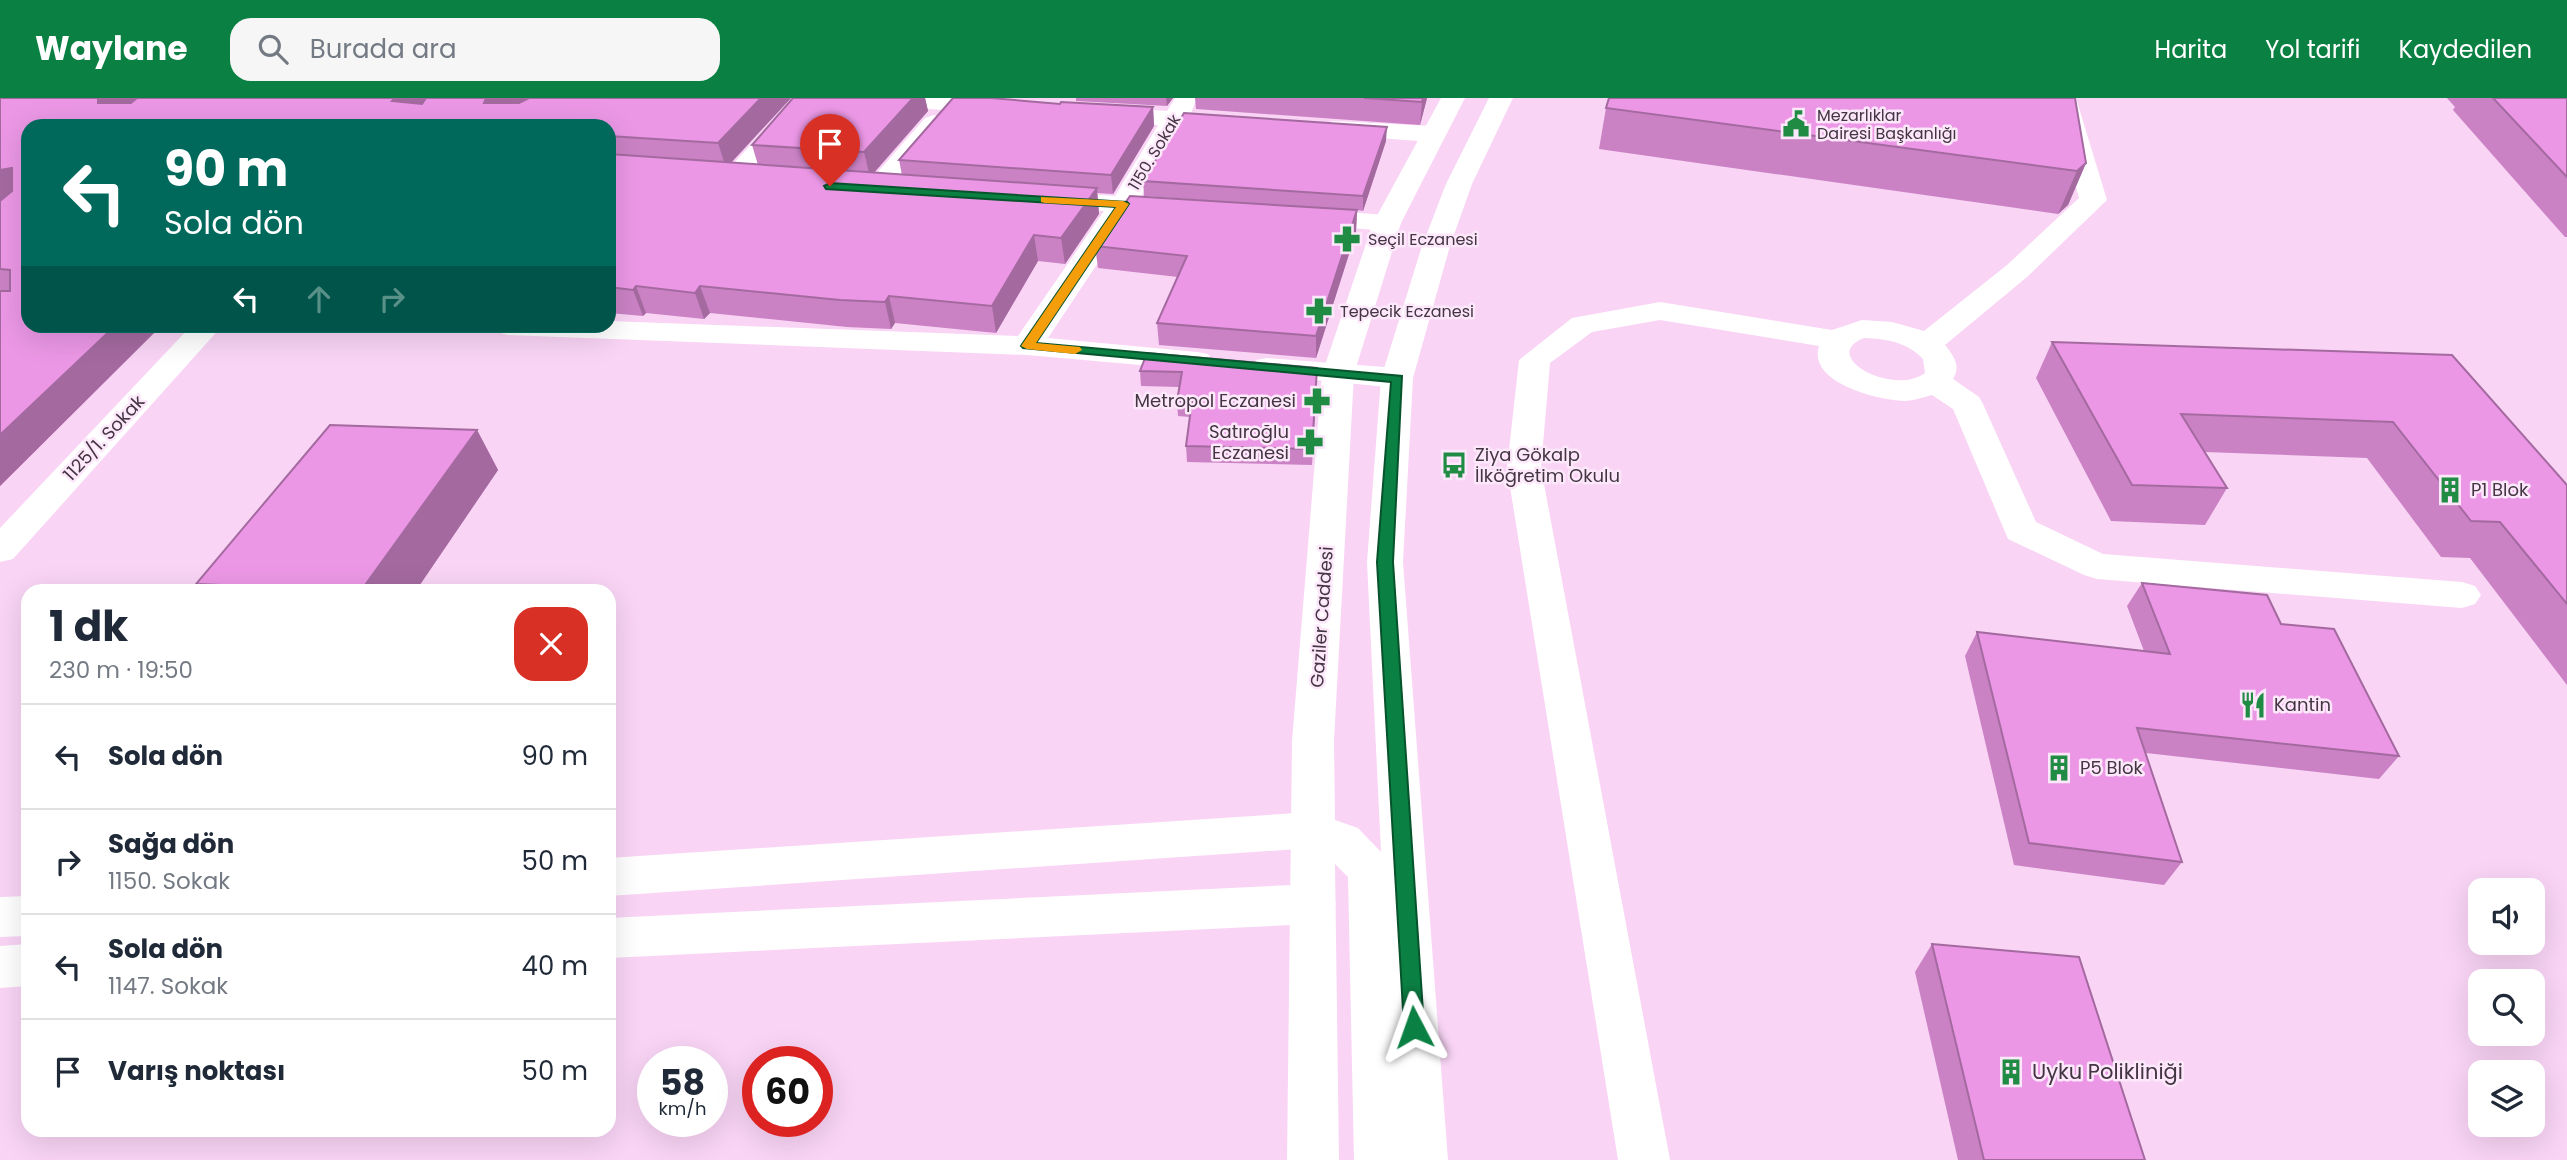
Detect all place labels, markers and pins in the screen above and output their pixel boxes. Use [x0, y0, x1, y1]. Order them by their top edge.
place label: Mezarlıklar Dairesi Başkanlığı [1817, 104, 1956, 145]
public building icon: Mezarlıklar Dairesi Başkanlığı [1781, 109, 1811, 139]
pin [800, 114, 860, 186]
pharmacy icon: Seçil Eczanesi [1332, 224, 1362, 254]
place label: Seçil Eczanesi [1368, 228, 1478, 251]
pharmacy icon: Tepecik Eczanesi [1304, 296, 1334, 326]
place label: Tepecik Eczanesi [1340, 300, 1474, 323]
pharmacy icon: Metropol Eczanesi [1302, 386, 1332, 416]
place label: Metropol Eczanesi [1135, 388, 1296, 413]
place label: Satıroğlu Eczanesi [1209, 419, 1289, 465]
pharmacy icon: Satıroğlu Eczanesi [1295, 427, 1325, 457]
place label: Ziya Gökalp İlköğretim Okulu [1475, 442, 1620, 488]
bus stop icon: Ziya Gökalp İlköğretim Okulu [1439, 450, 1469, 480]
building icon: P1 Blok [2435, 475, 2465, 505]
place label: P1 Blok [2471, 477, 2529, 502]
restaurant icon: Kantin [2238, 690, 2268, 720]
place label: Kantin [2274, 692, 2331, 717]
building icon: P5 Blok [2044, 753, 2074, 783]
place label: P5 Blok [2080, 755, 2144, 780]
building icon: Uyku Polikliniği [1996, 1057, 2026, 1087]
place label: Uyku Polikliniği [2032, 1057, 2183, 1086]

